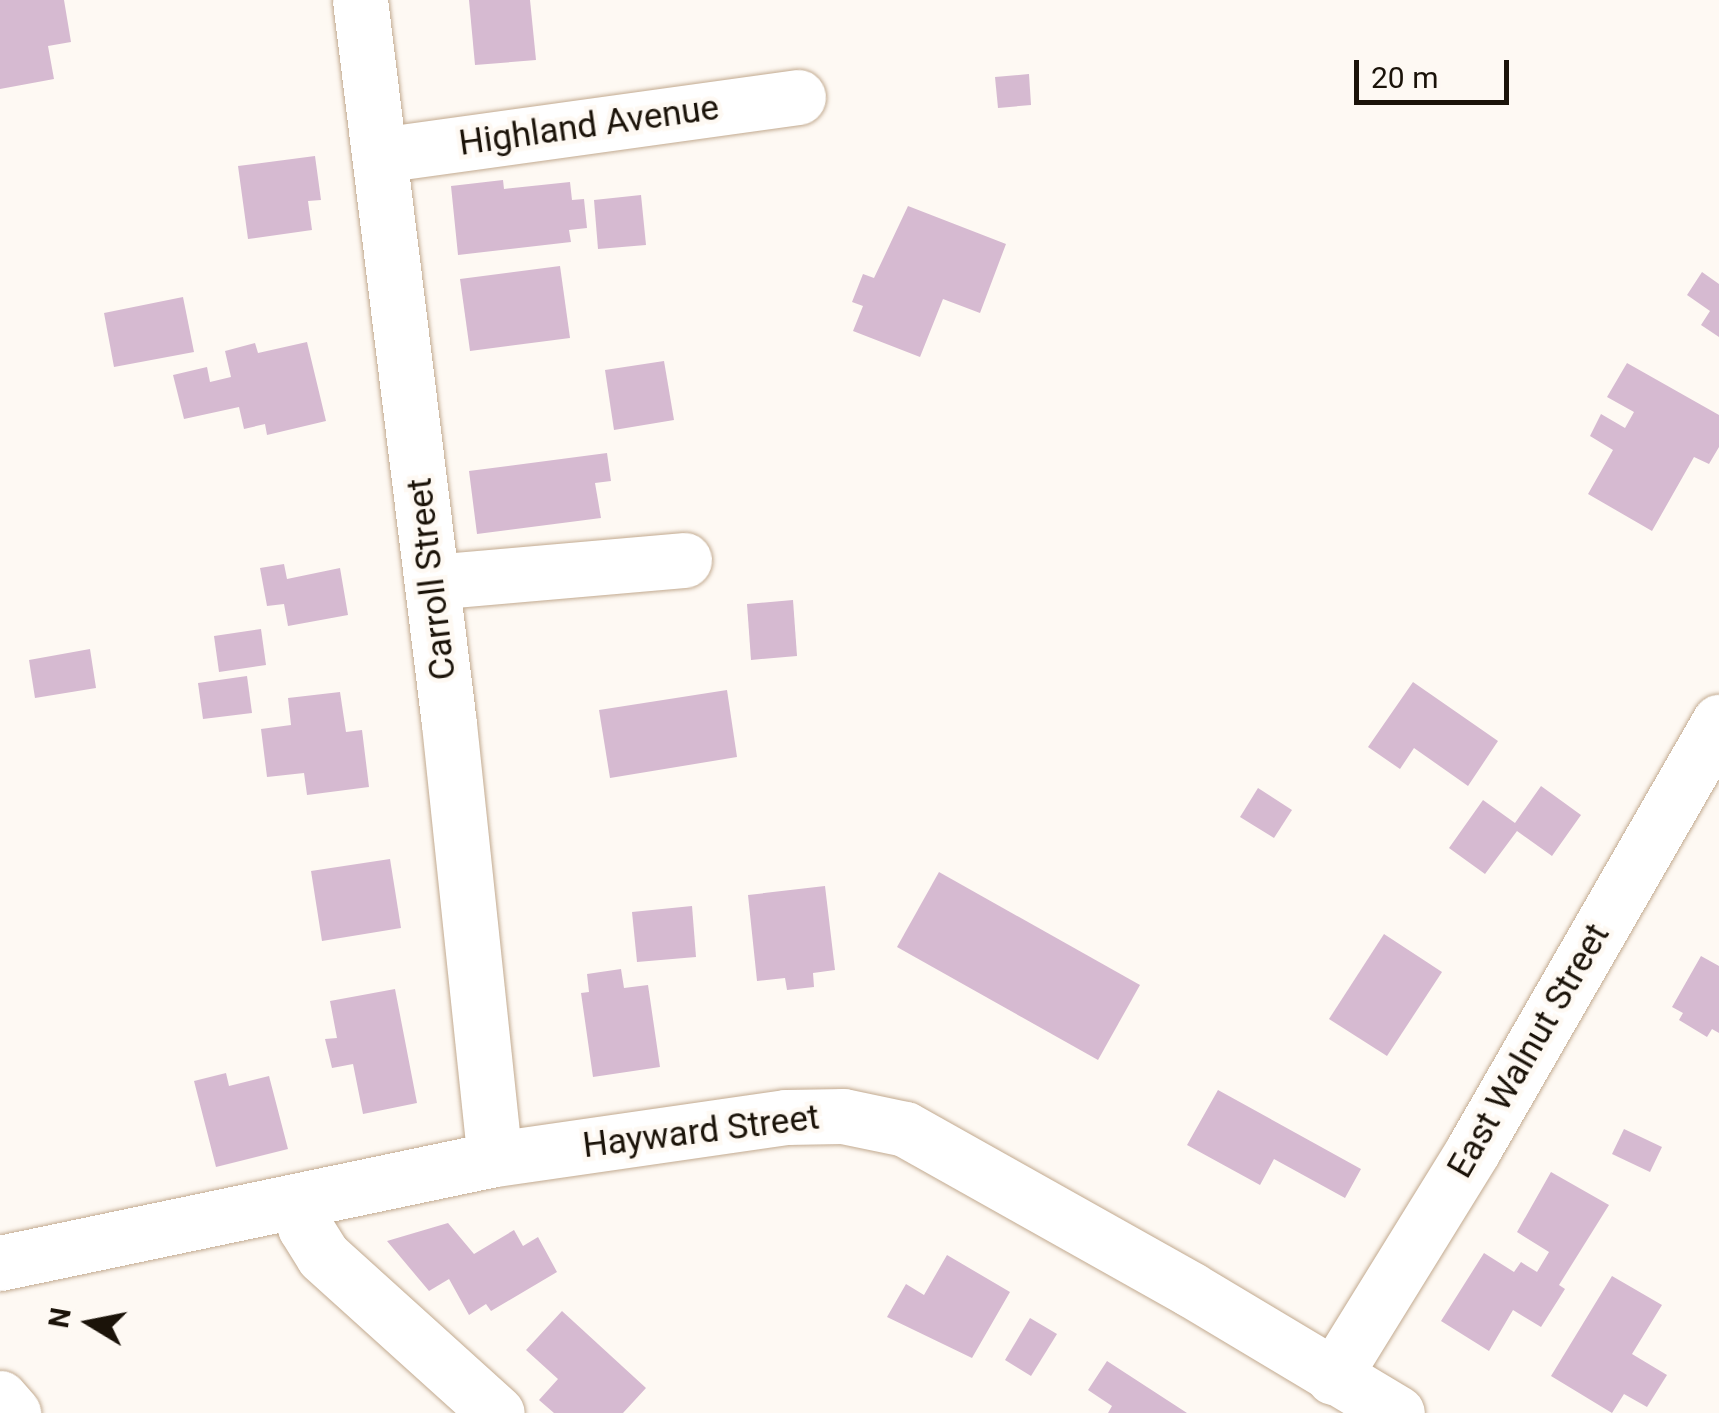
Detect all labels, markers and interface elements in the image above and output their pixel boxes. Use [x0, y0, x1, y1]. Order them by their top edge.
scale bar [1359, 40, 1514, 102]
text: 20 m [1371, 60, 1438, 95]
street label: Highland Avenue [456, 87, 722, 165]
street label: Carroll Street [399, 476, 465, 682]
street label: East Walnut Street [1439, 917, 1619, 1185]
street label: Hayward Street [580, 1097, 822, 1167]
north arrow [40, 1273, 140, 1373]
text: N [42, 1305, 78, 1330]

